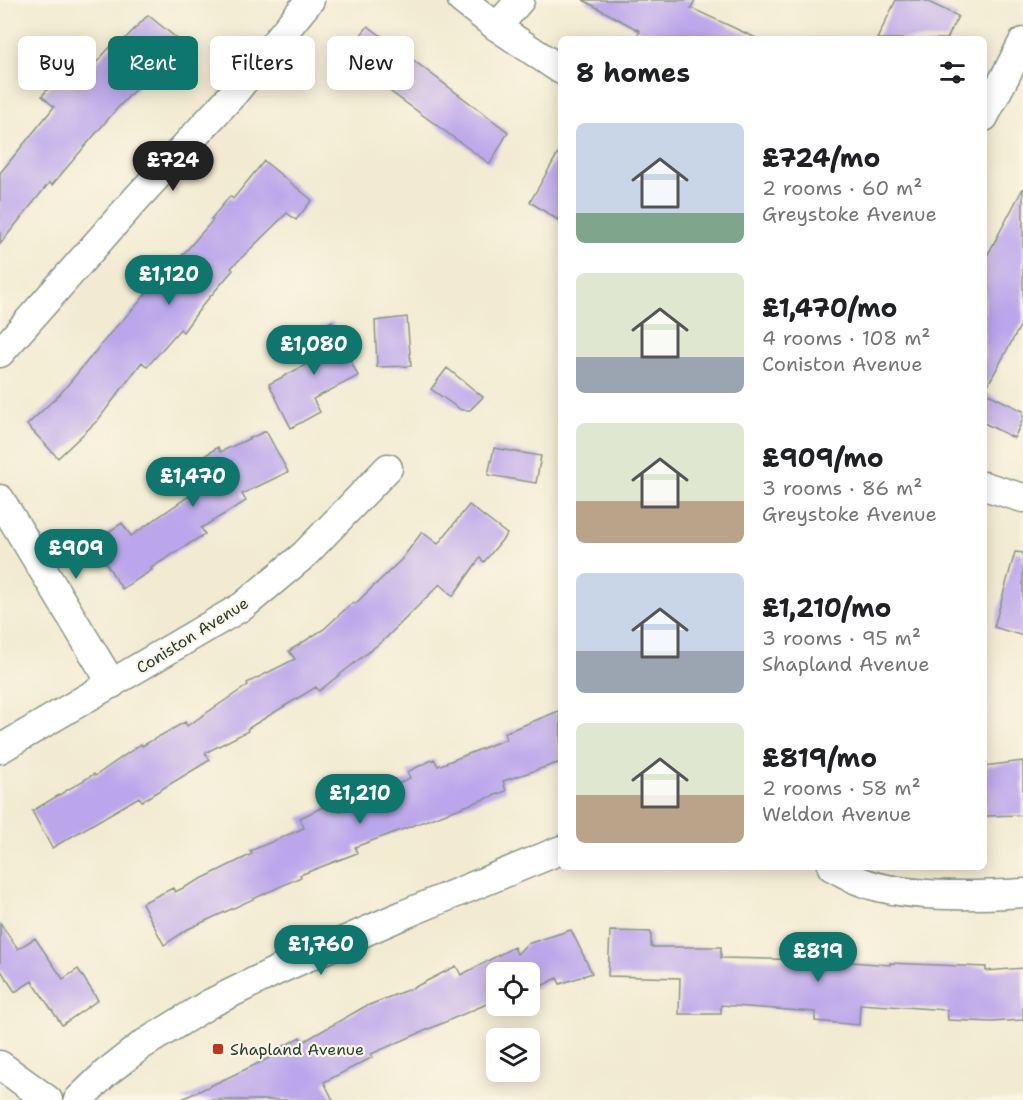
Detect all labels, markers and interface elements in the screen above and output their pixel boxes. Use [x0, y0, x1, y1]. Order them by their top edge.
chip: Buy [18, 36, 96, 90]
chip: Rent [108, 36, 198, 90]
chip: Filters [210, 36, 315, 90]
chip: New [327, 36, 414, 90]
text: 8 homes [576, 55, 690, 90]
icon: filters [936, 56, 969, 89]
text: £724/mo [762, 140, 880, 175]
pin: £724 [137, 141, 209, 192]
text: £724 [147, 147, 199, 173]
icon: home [624, 147, 696, 219]
text: 2 rooms · 60 m² [762, 175, 922, 201]
text: Greystoke Avenue [762, 201, 937, 227]
pin: £1,120 [120, 255, 218, 306]
text: £1,120 [139, 261, 199, 287]
text: £1,470/mo [762, 290, 898, 325]
icon: home [624, 297, 696, 369]
pin: £1,080 [265, 325, 363, 376]
text: 4 rooms · 108 m² [762, 325, 931, 351]
text: £1,080 [280, 331, 348, 357]
text: Coniston Avenue [762, 351, 922, 377]
text: £909/mo [762, 440, 884, 475]
icon: home [624, 447, 696, 519]
pin: £1,470 [144, 457, 242, 508]
text: £1,470 [160, 463, 226, 489]
text: 3 rooms · 86 m² [762, 475, 922, 501]
text: Greystoke Avenue [762, 501, 937, 527]
pin: £909 [40, 529, 112, 580]
text: £909 [48, 535, 104, 561]
text: £1,210/mo [762, 590, 891, 625]
street label: Coniston Avenue [132, 593, 252, 678]
icon: home [624, 597, 696, 669]
text: 3 rooms · 95 m² [762, 625, 921, 651]
text: Shapland Avenue [762, 651, 930, 677]
text: £819/mo [762, 740, 877, 775]
icon: home [624, 747, 696, 819]
pin: £1,210 [311, 774, 409, 825]
text: 2 rooms · 58 m² [762, 775, 921, 801]
text: £1,210 [329, 780, 391, 806]
text: Weldon Avenue [762, 801, 911, 827]
pin: £1,760 [272, 925, 370, 976]
text: £1,760 [288, 931, 354, 957]
pin: £819 [782, 932, 854, 983]
text: £819 [793, 938, 843, 964]
map controls [486, 962, 540, 1082]
button: locate [486, 962, 540, 1016]
button: layers [486, 1028, 540, 1082]
place label: Shapland Avenue [230, 1039, 364, 1060]
marker: Shapland Avenue [211, 1042, 225, 1056]

